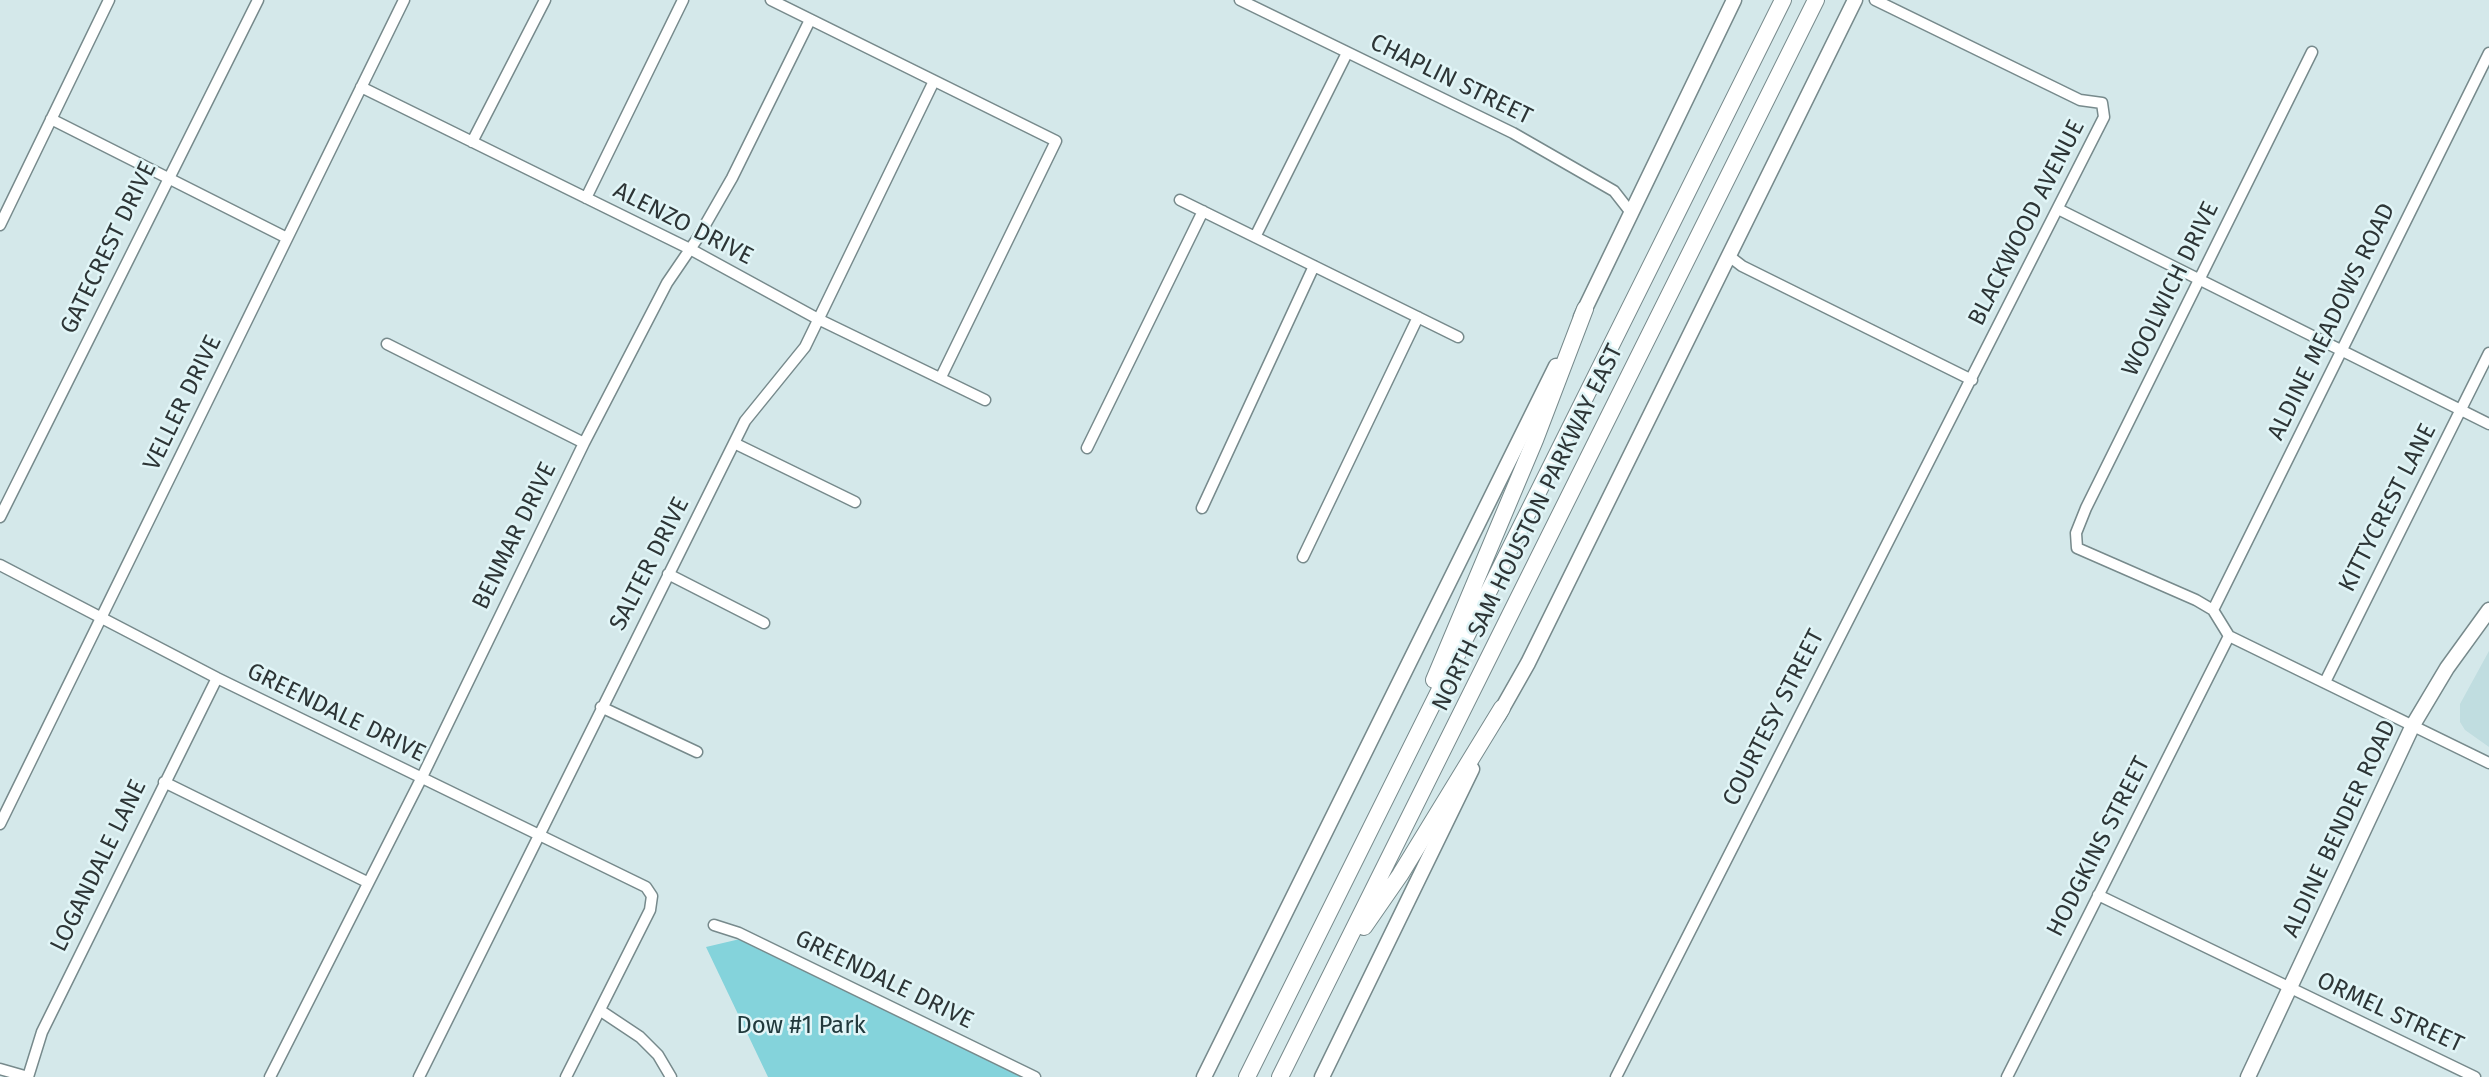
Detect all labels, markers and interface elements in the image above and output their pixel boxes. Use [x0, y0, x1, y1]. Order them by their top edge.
street label: CHAPLIN STREET [1365, 28, 1537, 132]
street label: BLACKWOOD AVENUE [1963, 115, 2091, 331]
street label: GATECREST DRIVE [55, 157, 163, 339]
street label: ALENZO DRIVE [608, 176, 758, 272]
street label: WOOLWICH DRIVE [2116, 197, 2226, 381]
street label: ALDINE MEADOWS ROAD [2262, 199, 2402, 445]
street label: VELLER DRIVE [138, 331, 228, 475]
street label: NORTH SAM HOUSTON PARKWAY EAST [1426, 340, 1630, 716]
street label: KITTYCREST LANE [2333, 419, 2443, 597]
street label: BENMAR DRIVE [467, 458, 563, 614]
street label: SALTER DRIVE [604, 492, 696, 636]
street label: COURTESY STREET [1717, 625, 1831, 811]
street label: GREENDALE DRIVE [242, 657, 430, 769]
street label: ALDINE BENDER ROAD [2277, 716, 2403, 942]
street label: HODGKINS STREET [2041, 752, 2157, 942]
street label: LOGANDALE LANE [45, 775, 153, 957]
street label: GREENDALE DRIVE [790, 924, 978, 1036]
street label: ORMEL STREET [2312, 966, 2468, 1060]
park label: Dow #1 Park [736, 1012, 866, 1040]

